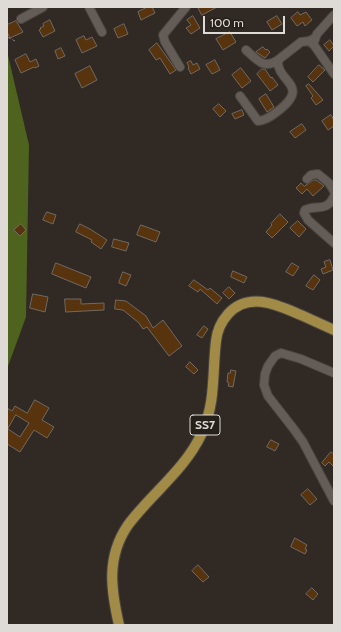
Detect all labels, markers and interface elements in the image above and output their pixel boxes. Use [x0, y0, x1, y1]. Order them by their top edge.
scale bar [205, 8, 287, 34]
text: 100 m [210, 15, 244, 30]
road number: SS7 [190, 415, 220, 435]

